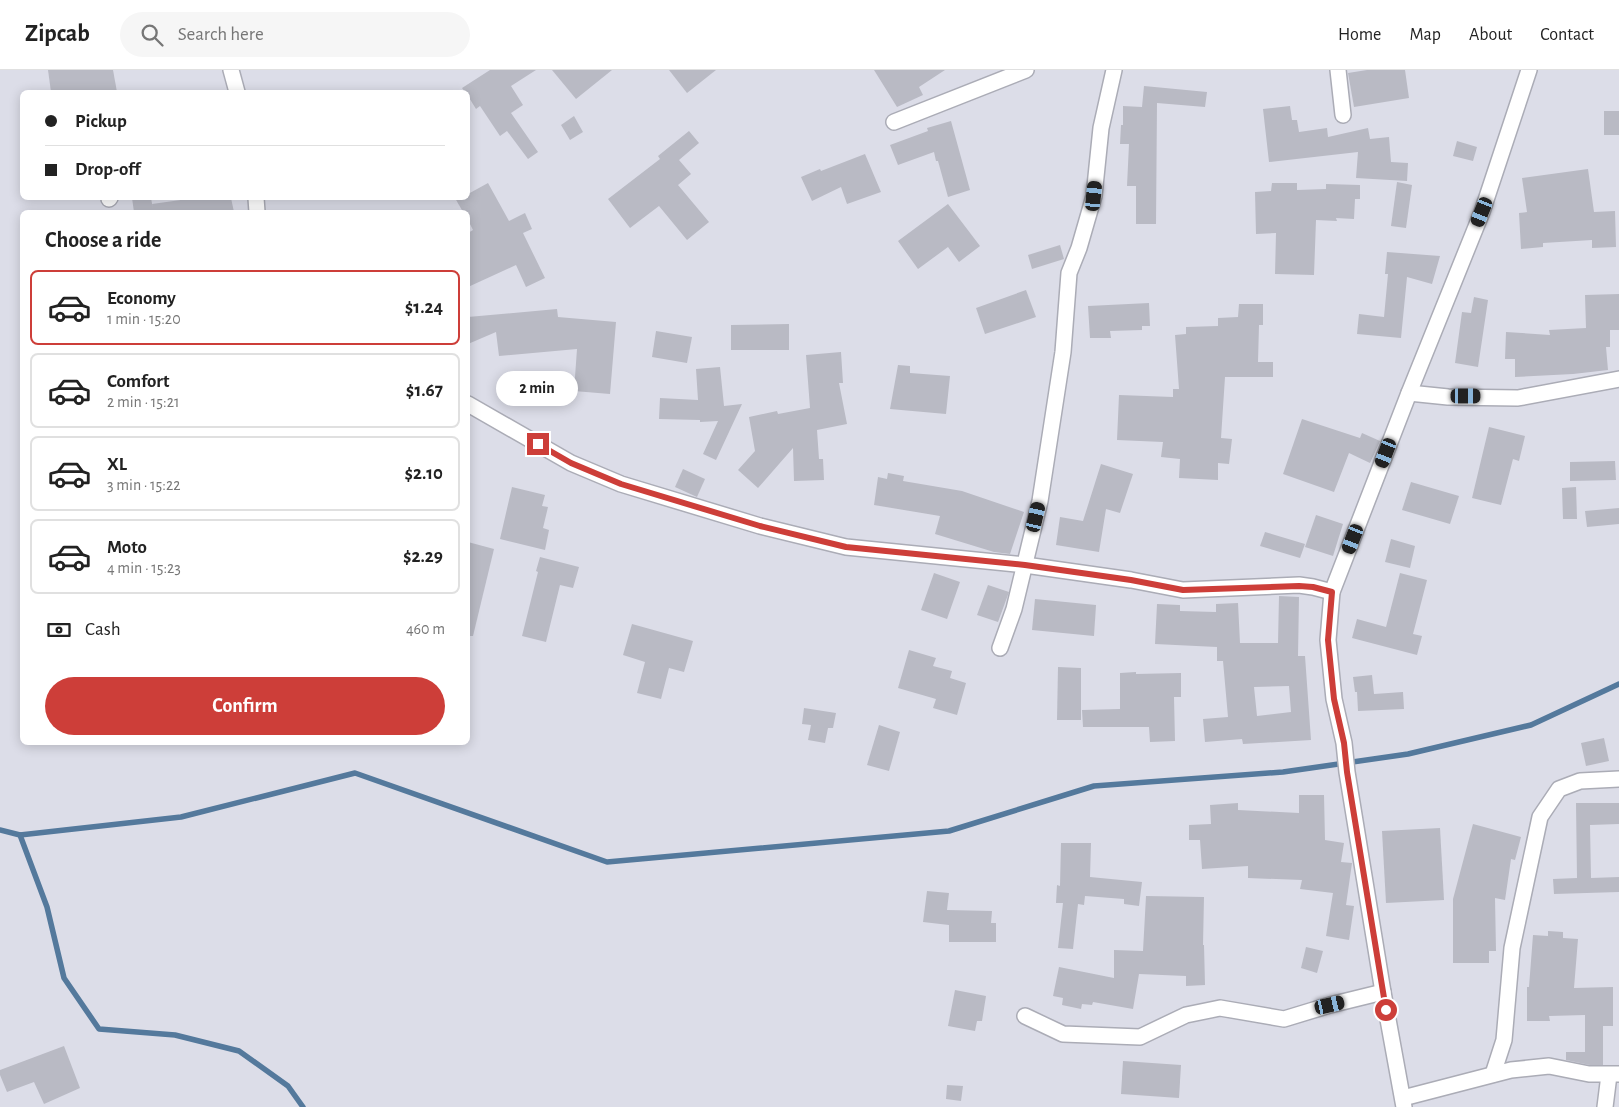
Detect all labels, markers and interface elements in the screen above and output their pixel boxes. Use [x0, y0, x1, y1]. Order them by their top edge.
search box [120, 12, 470, 57]
icon: search [138, 21, 166, 49]
text: Zipcab [25, 22, 90, 46]
text: Search here [178, 25, 264, 44]
text: Home [1338, 26, 1381, 44]
text: Map [1409, 26, 1441, 44]
text: About [1469, 26, 1512, 44]
text: Contact [1540, 26, 1594, 44]
text: Pickup [75, 112, 127, 131]
text: Drop-off [75, 160, 140, 179]
car [1084, 180, 1103, 212]
car [1469, 195, 1494, 229]
text: Choose a ride [45, 229, 161, 251]
icon: car [47, 285, 92, 330]
text: Economy [107, 289, 176, 308]
text: $1.24 [405, 298, 443, 317]
text: 1 min · 15:20 [107, 311, 181, 327]
icon: car [47, 368, 92, 413]
text: Comfort [107, 372, 169, 391]
callout: 2 min [497, 372, 579, 406]
text: 2 min [519, 380, 555, 396]
text: $1.67 [406, 381, 443, 400]
car [1451, 389, 1481, 404]
text: 2 min · 15:21 [107, 394, 179, 410]
route end [527, 433, 549, 455]
car [1373, 436, 1398, 470]
icon: car [47, 451, 92, 496]
text: XL [107, 455, 127, 474]
text: $2.10 [404, 464, 443, 483]
text: 3 min · 15:22 [107, 477, 181, 493]
car [1025, 501, 1046, 533]
car [1340, 522, 1365, 556]
icon: car [47, 534, 92, 579]
text: Moto [107, 538, 147, 557]
text: $2.29 [403, 547, 443, 566]
text: 4 min · 15:23 [107, 560, 181, 576]
icon: cash [45, 616, 73, 644]
text: Cash [85, 620, 121, 639]
text: 460 m [406, 621, 445, 637]
button: Confirm [45, 677, 445, 735]
car [1313, 994, 1346, 1016]
route start [1375, 999, 1397, 1021]

